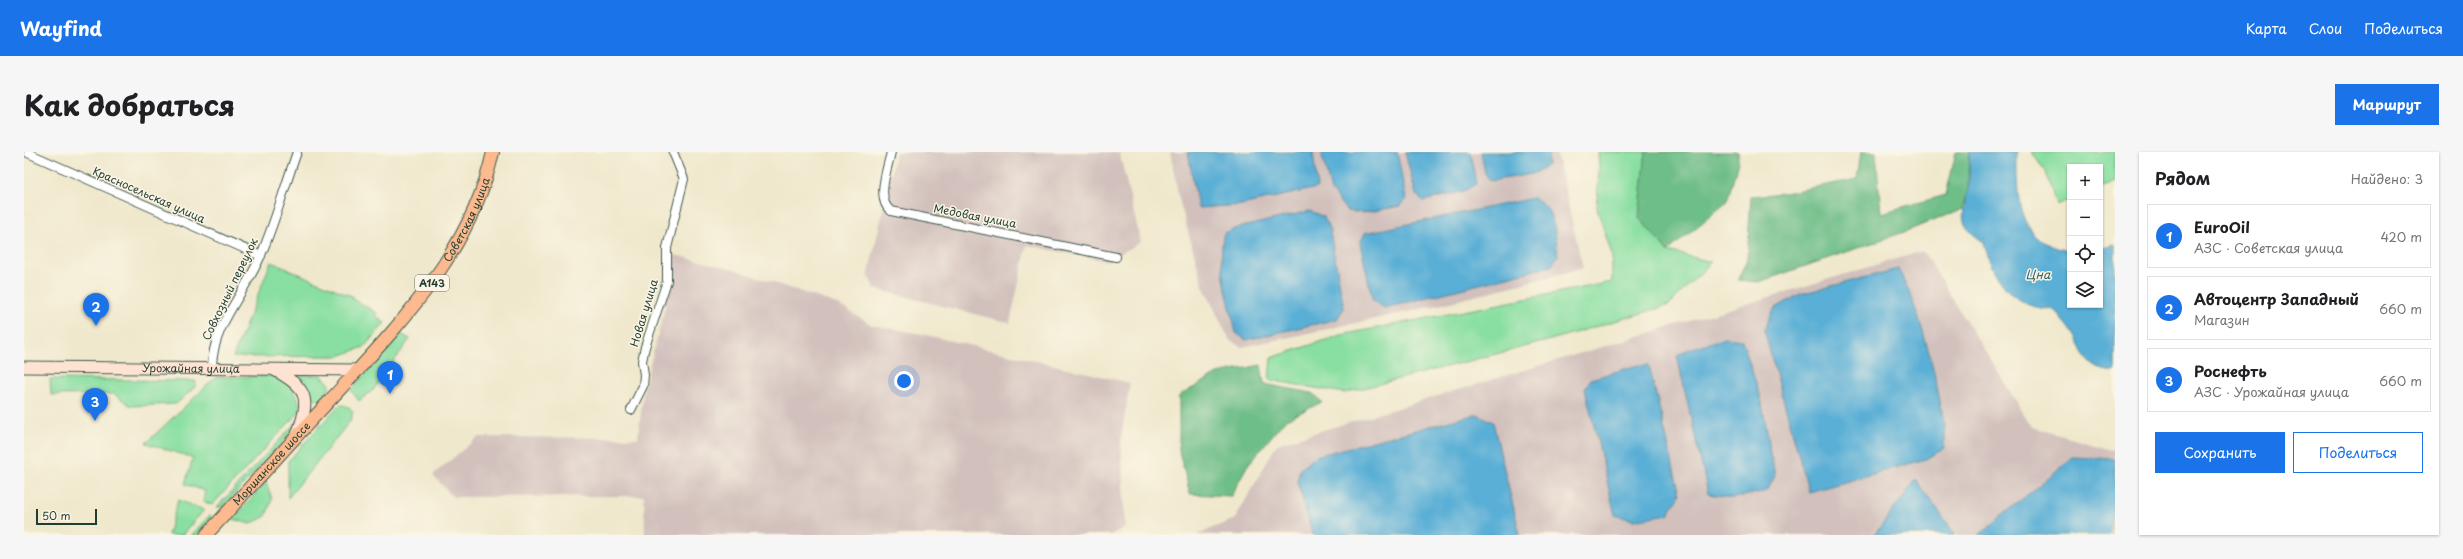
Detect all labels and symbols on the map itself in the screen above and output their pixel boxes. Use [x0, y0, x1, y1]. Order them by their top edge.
street label: Красносельская улица [90, 162, 208, 227]
street label: Советская улица [439, 175, 494, 265]
street label: Медовая улица [932, 199, 1018, 232]
street label: Совхозный переулок [197, 234, 262, 343]
water label: Цна [2026, 265, 2051, 283]
road number: А143 [415, 275, 449, 291]
street label: Новая улица [625, 277, 662, 349]
pin: 2 [83, 293, 109, 326]
street label: Урожайная улица [142, 359, 240, 377]
pin: 1 [377, 361, 403, 394]
your location [894, 371, 914, 391]
pin: 3 [82, 388, 108, 421]
street label: Моршанское шоссе [228, 417, 314, 509]
scale bar [36, 507, 97, 526]

